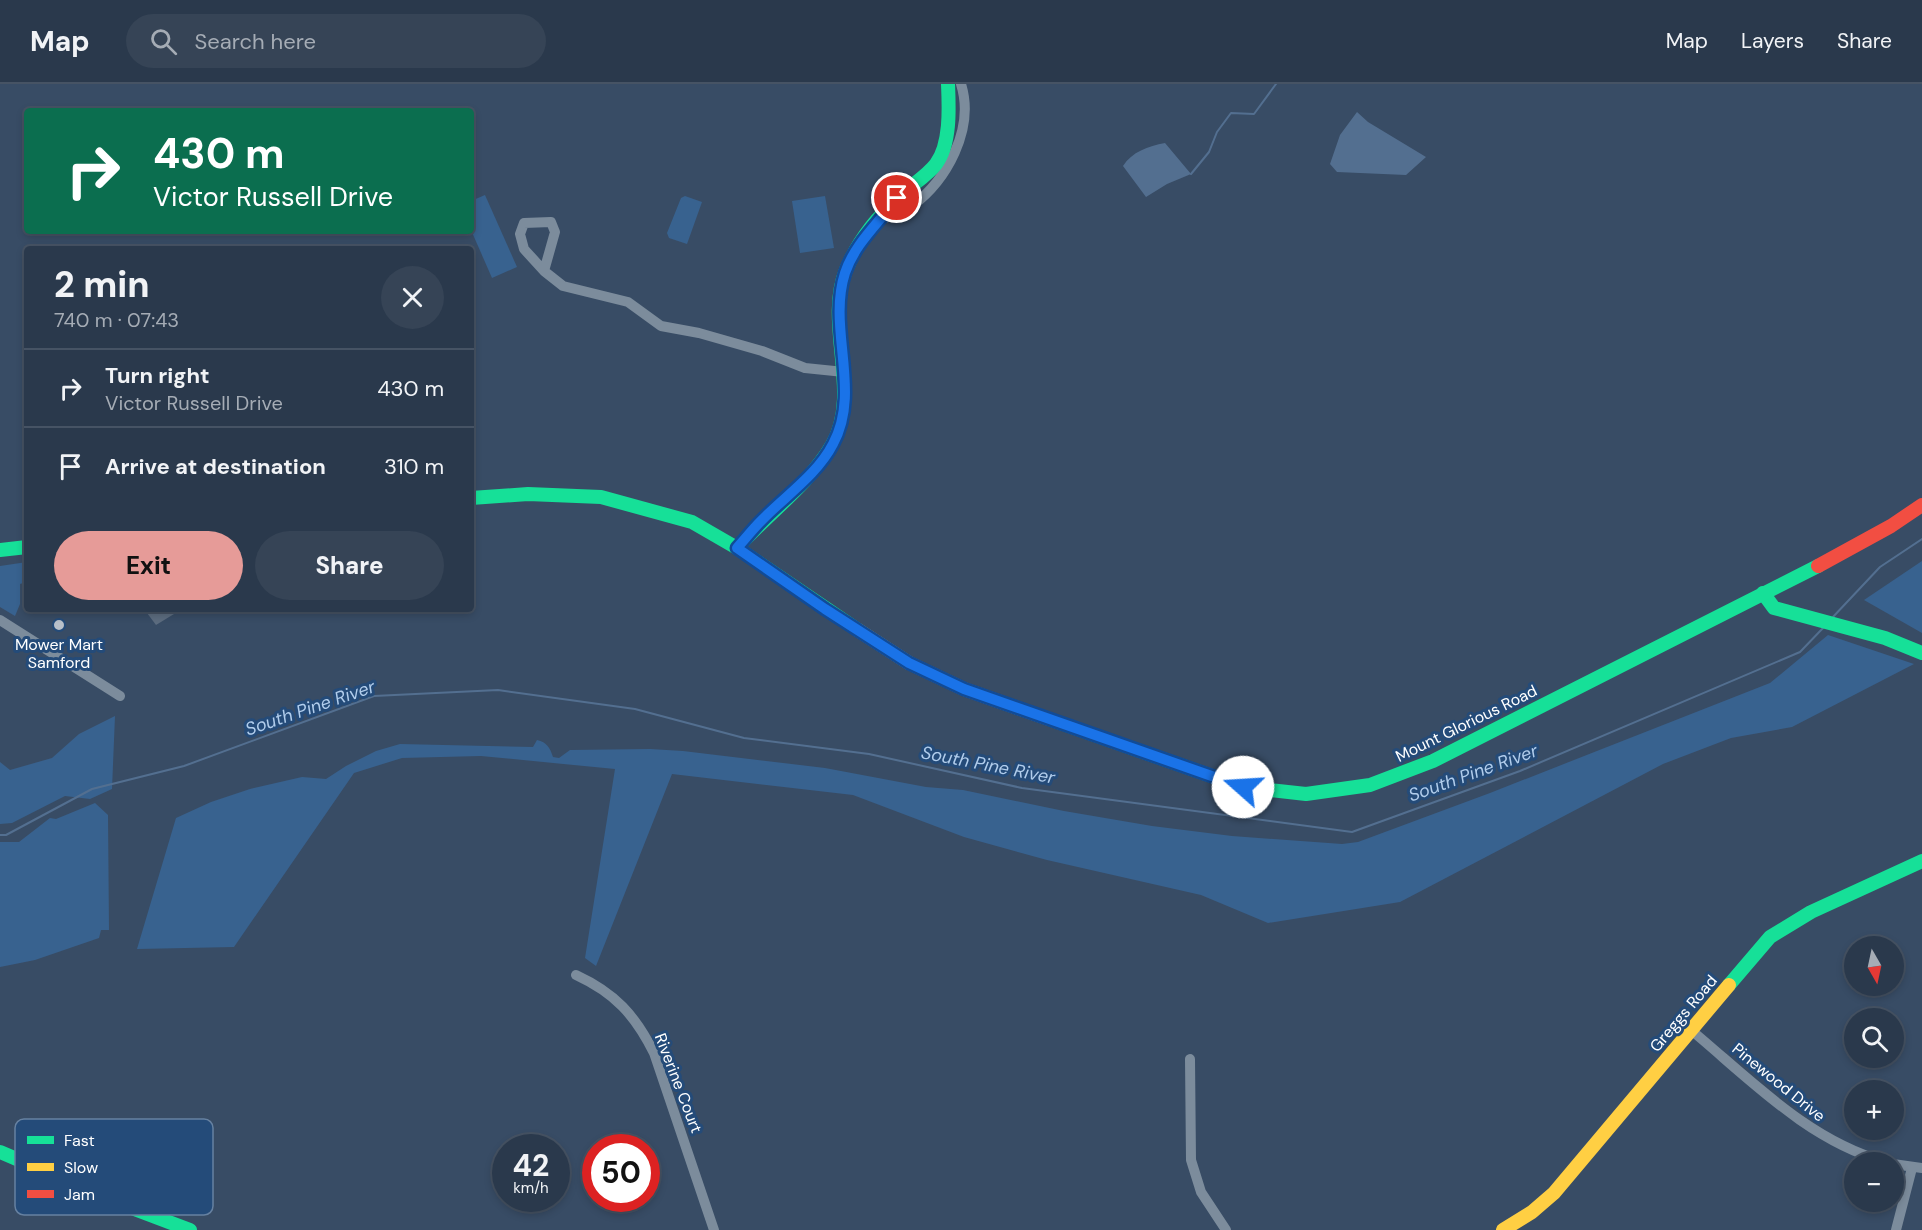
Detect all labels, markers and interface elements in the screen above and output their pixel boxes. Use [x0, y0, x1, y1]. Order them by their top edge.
search box [126, 14, 546, 68]
text: Map [30, 23, 90, 60]
icon: search [147, 25, 180, 58]
text: Search here [195, 27, 316, 56]
text: Map [1666, 27, 1708, 55]
text: Layers [1741, 27, 1804, 55]
text: Share [1837, 27, 1892, 55]
text: 430 m [153, 126, 285, 181]
icon: right [54, 132, 132, 210]
pin [871, 172, 922, 223]
text: Victor Russell Drive [153, 179, 393, 214]
icon: arrive [880, 181, 913, 214]
text: 2 min [54, 261, 150, 308]
button: close [381, 266, 444, 329]
text: 740 m · 07:43 [54, 307, 179, 333]
text: Turn right [105, 361, 210, 390]
icon: right [54, 372, 87, 405]
text: 430 m [377, 374, 444, 403]
text: Victor Russell Drive [105, 390, 283, 416]
icon: arrive [54, 450, 87, 483]
text: Arrive at destination [105, 452, 326, 481]
text: 310 m [384, 452, 444, 481]
button: Exit [54, 531, 243, 600]
button: Share [255, 531, 444, 600]
marker: Mower Mart Samford [52, 618, 66, 632]
place label: Mower Mart Samford [15, 634, 103, 673]
water label: South Pine River [242, 674, 379, 741]
street label: Mount Glorious Road [1392, 680, 1540, 767]
water label: South Pine River [1405, 738, 1542, 808]
water label: South Pine River [919, 740, 1058, 790]
position arrow [1211, 755, 1275, 819]
north arrow [1844, 936, 1904, 996]
map controls [1844, 936, 1904, 1212]
street label: Greggs Road [1645, 970, 1722, 1056]
button: search [1844, 1008, 1904, 1068]
street label: Riverine Court [650, 1030, 707, 1136]
street label: Pinewood Drive [1728, 1038, 1830, 1126]
button: + [1844, 1080, 1904, 1140]
legend [15, 1119, 213, 1215]
text: Fast [64, 1130, 95, 1151]
speed limit sign: 50 [582, 1134, 660, 1212]
text: 42 [513, 1146, 549, 1185]
button: − [1844, 1152, 1904, 1212]
text: Slow [64, 1157, 98, 1178]
text: km/h [513, 1178, 549, 1198]
text: Jam [64, 1184, 95, 1205]

